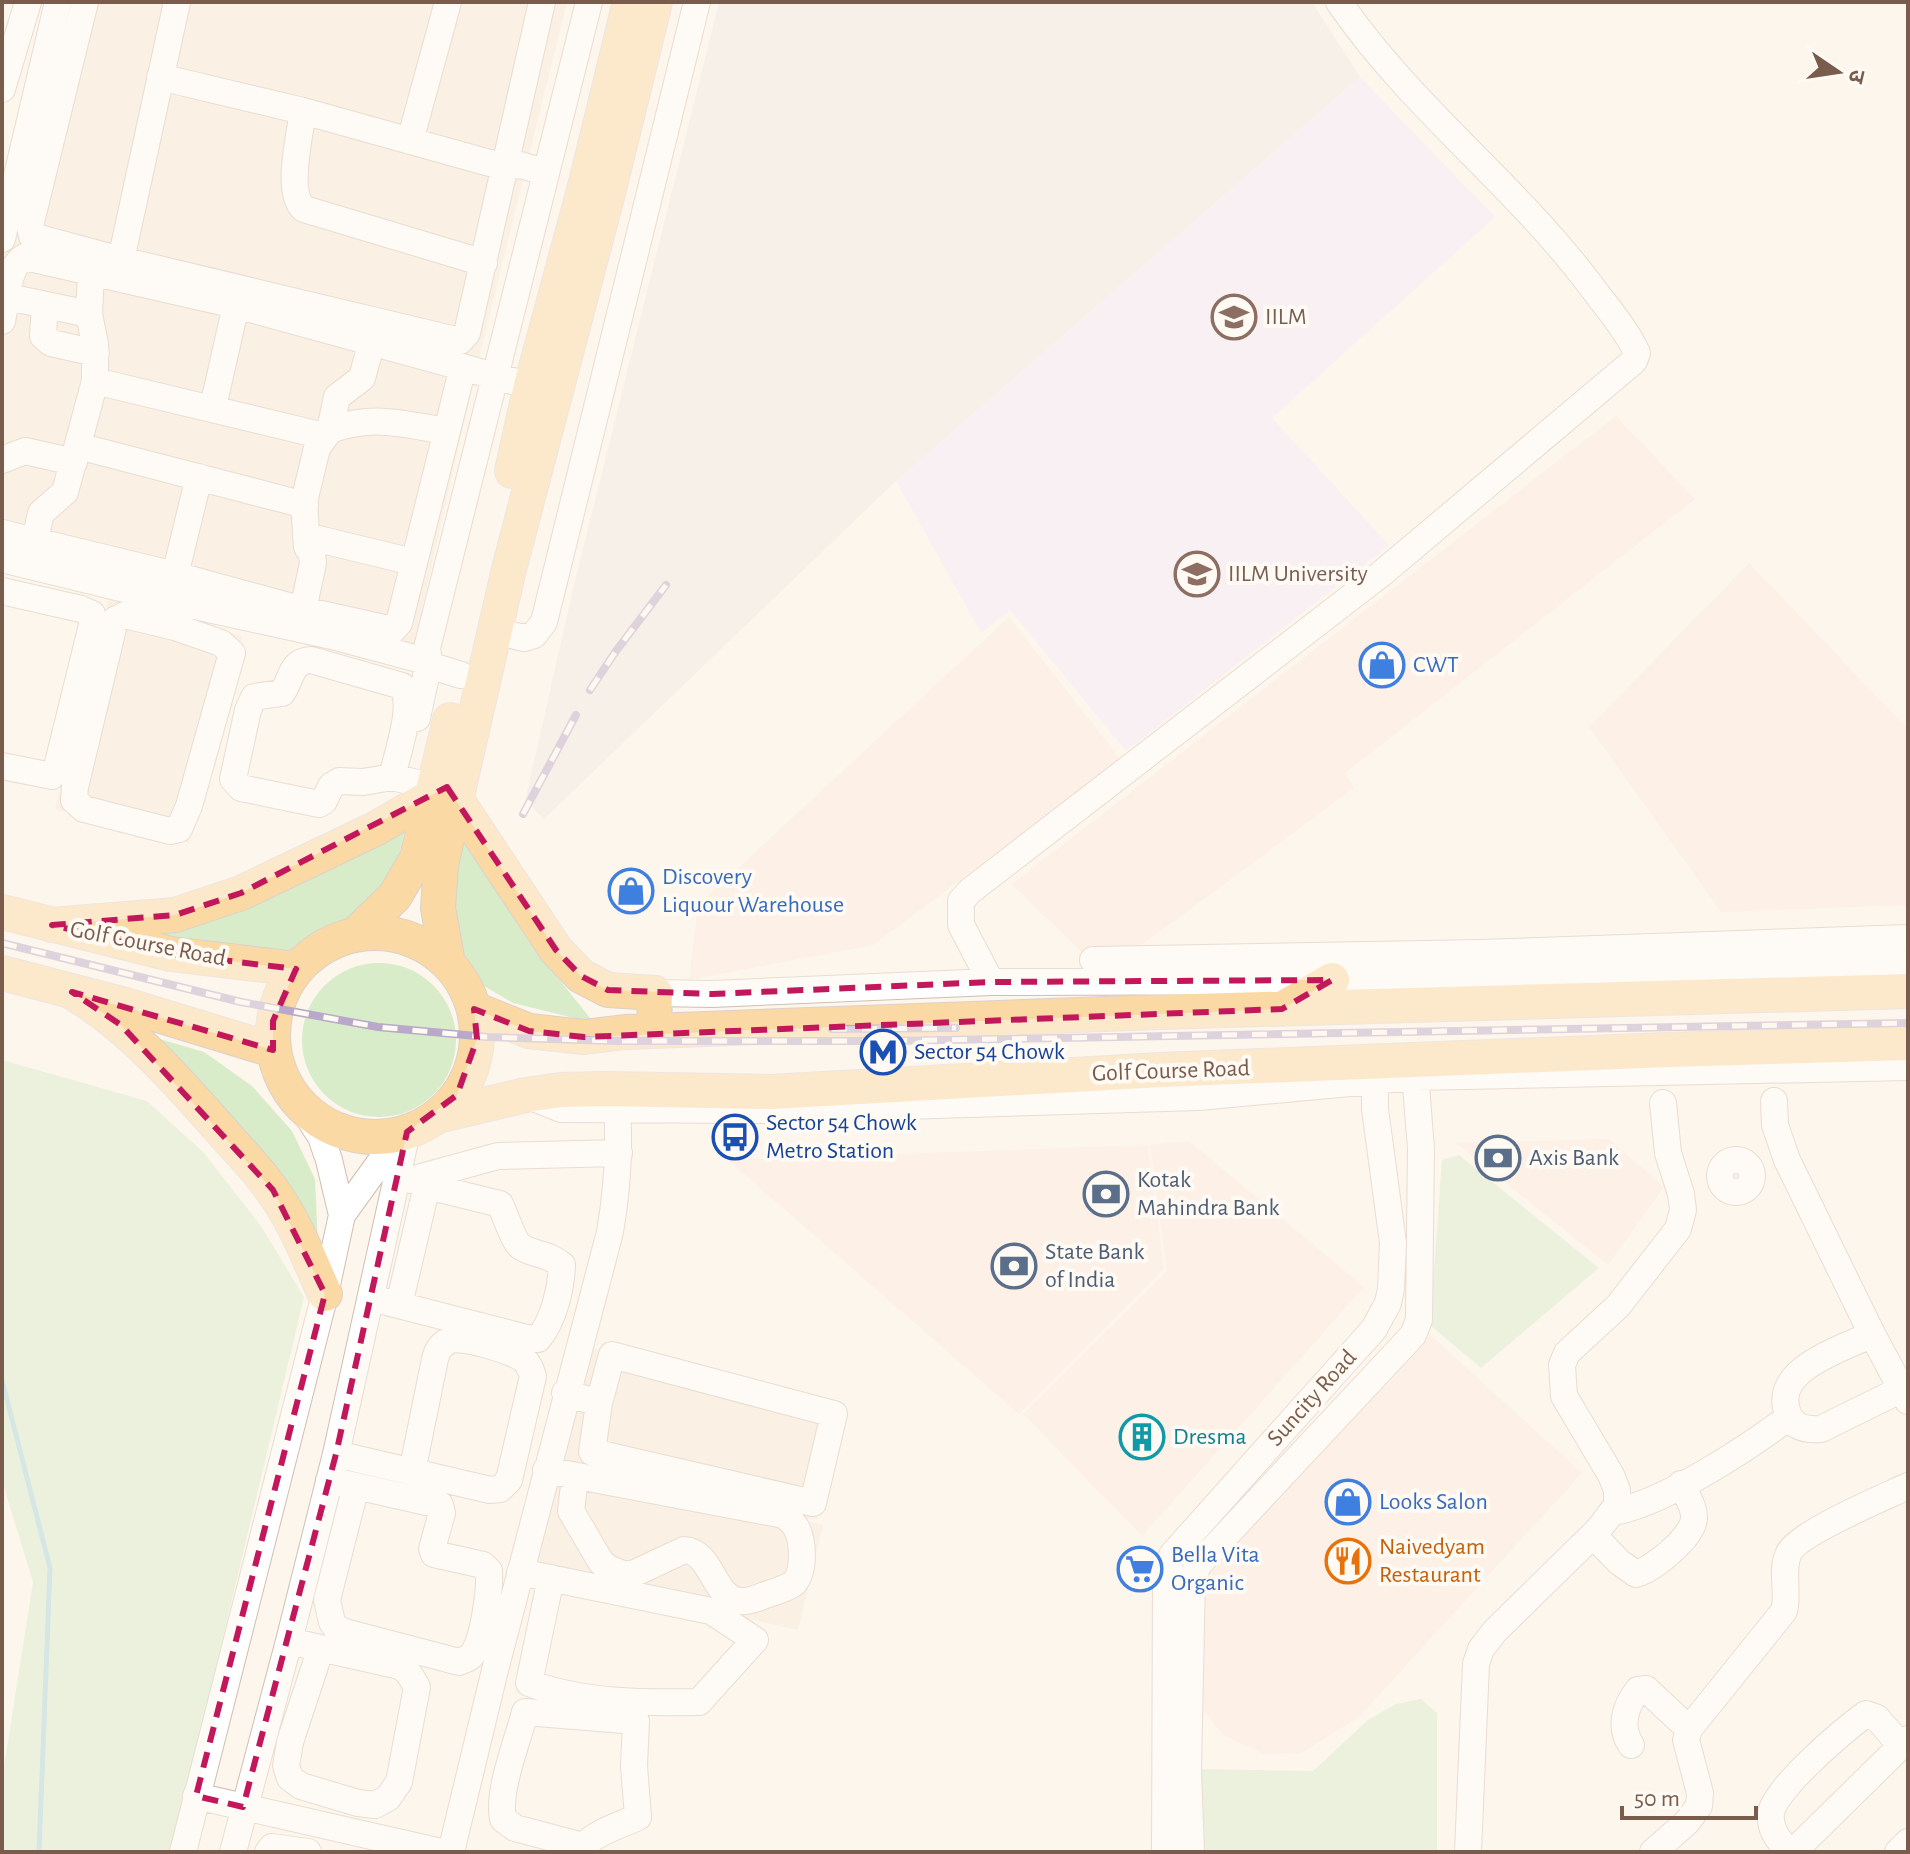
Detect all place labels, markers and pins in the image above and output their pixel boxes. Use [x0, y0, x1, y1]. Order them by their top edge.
school or university icon: IILM [1210, 293, 1258, 341]
place label: IILM [1265, 305, 1307, 329]
school or university icon: IILM University [1173, 550, 1221, 598]
place label: IILM University [1228, 562, 1368, 586]
shop icon: CWT [1358, 641, 1406, 689]
place label: CWT [1413, 653, 1459, 677]
place label: Discovery Liquour Warehouse [662, 865, 844, 917]
shop icon: Discovery Liquour Warehouse [607, 867, 655, 915]
metro station icon: Sector 54 Chowk [859, 1028, 907, 1076]
place label: Sector 54 Chowk [914, 1040, 1065, 1064]
place label: Sector 54 Chowk Metro Station [766, 1111, 917, 1163]
bus stop icon: Sector 54 Chowk Metro Station [711, 1113, 759, 1161]
bank icon: Axis Bank [1474, 1134, 1522, 1182]
place label: Axis Bank [1529, 1146, 1619, 1170]
place label: Kotak Mahindra Bank [1137, 1168, 1280, 1220]
bank icon: Kotak Mahindra Bank [1082, 1170, 1130, 1218]
place label: State Bank of India [1045, 1240, 1145, 1292]
bank icon: State Bank of India [990, 1242, 1038, 1290]
building icon: Dresma [1118, 1413, 1166, 1461]
place label: Dresma [1173, 1425, 1246, 1449]
shop icon: Looks Salon [1324, 1478, 1372, 1526]
place label: Looks Salon [1379, 1490, 1488, 1514]
place label: Naivedyam Restaurant [1379, 1535, 1485, 1587]
restaurant icon: Naivedyam Restaurant [1324, 1537, 1372, 1585]
place label: Bella Vita Organic [1171, 1543, 1260, 1595]
supermarket icon: Bella Vita Organic [1116, 1545, 1164, 1593]

